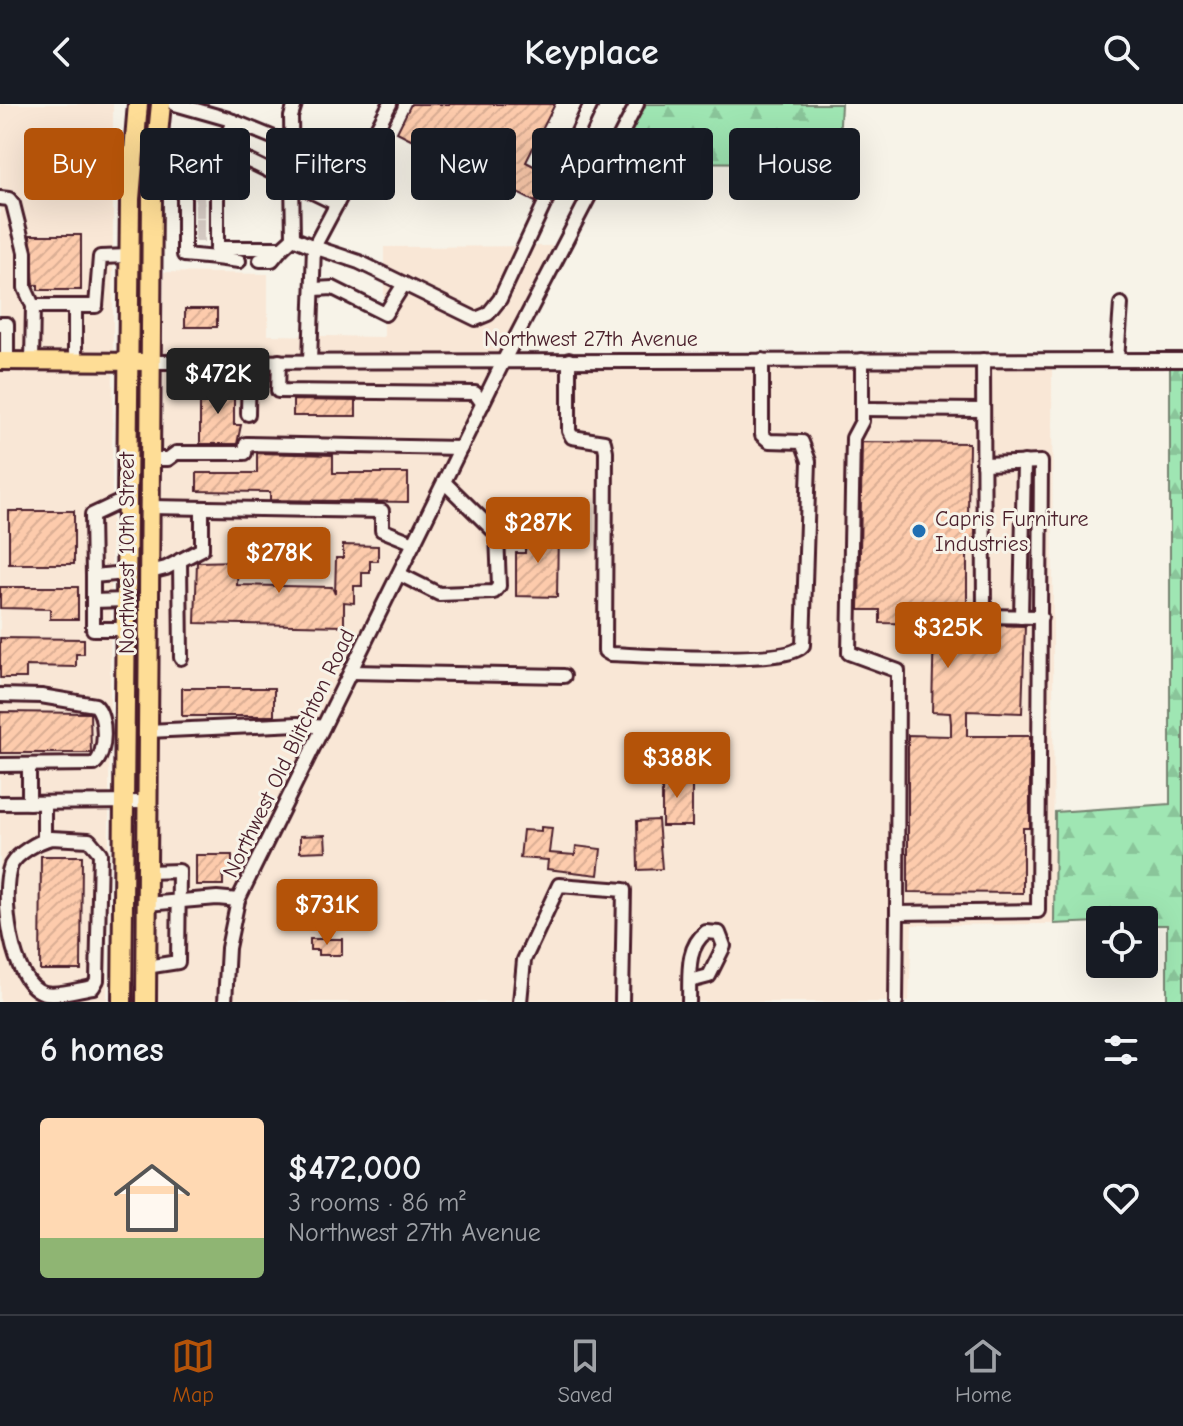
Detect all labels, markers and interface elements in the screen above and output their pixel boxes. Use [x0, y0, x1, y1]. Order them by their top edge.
icon: back [40, 30, 84, 74]
icon: search [1099, 30, 1143, 74]
text: Keyplace [524, 32, 659, 73]
chip: Buy [24, 128, 124, 200]
chip: Rent [140, 128, 250, 200]
chip: Filters [266, 128, 395, 200]
chip: New [411, 128, 516, 200]
chip: Apartment [532, 128, 713, 200]
chip: House [729, 128, 860, 200]
street label: Northwest 27th Avenue [484, 326, 698, 352]
pin: $472K [162, 348, 274, 416]
text: $472K [184, 359, 252, 389]
street label: Northwest 10th Street [114, 451, 140, 654]
pin: $287K [482, 497, 594, 565]
place label: Capris Furniture Industries [935, 506, 1088, 557]
text: $287K [504, 508, 572, 538]
marker: Capris Furniture Industries [910, 522, 928, 540]
pin: $278K [223, 527, 335, 595]
text: $278K [245, 538, 313, 568]
pin: $325K [892, 602, 1004, 670]
text: $325K [913, 613, 983, 643]
street label: Northwest Old Blitchton Road [217, 625, 360, 882]
pin: $388K [621, 732, 733, 800]
text: $388K [642, 743, 712, 773]
pin: $731K [271, 879, 383, 947]
text: $731K [294, 890, 360, 920]
map controls [1086, 906, 1158, 978]
button: locate [1086, 906, 1158, 978]
icon: filters [1099, 1028, 1143, 1072]
text: 6 homes [40, 1030, 164, 1070]
text: $472,000 [288, 1148, 421, 1188]
icon: home [104, 1150, 200, 1246]
icon: heart [1099, 1176, 1143, 1220]
text: 3 rooms · 86 m² [288, 1188, 466, 1218]
text: Northwest 27th Avenue [288, 1218, 541, 1248]
tab: Map [171, 1334, 215, 1408]
tab: Saved [558, 1334, 613, 1408]
tab: Home [955, 1334, 1012, 1408]

